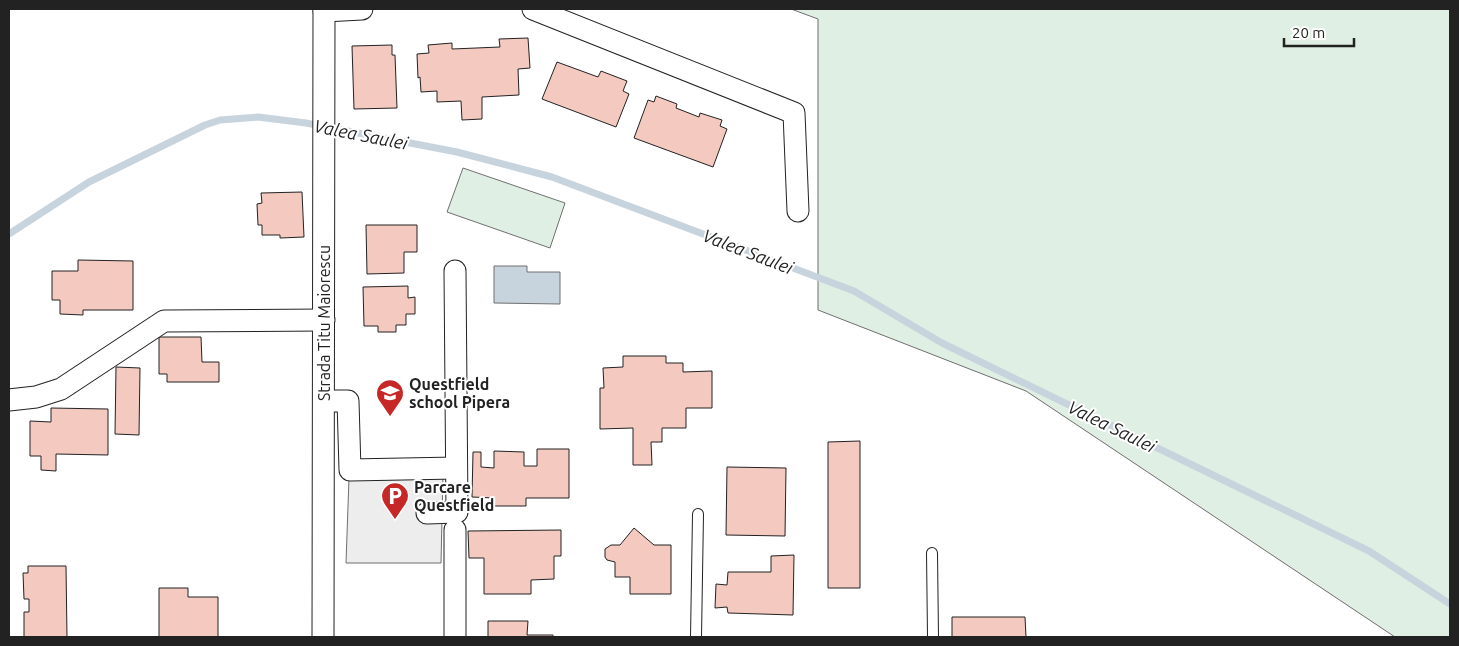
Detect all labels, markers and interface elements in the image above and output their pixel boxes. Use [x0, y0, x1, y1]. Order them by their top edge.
scale bar [1284, 15, 1354, 47]
text: 20 m [1292, 24, 1325, 41]
water label: Valea Saulei [312, 115, 410, 153]
water label: Valea Saulei [700, 225, 796, 278]
street label: Strada Titu Maiorescu [315, 245, 333, 401]
place label: Questfield school Pipera [409, 375, 510, 411]
school or university icon: Questfield school Pipera [375, 378, 405, 417]
water label: Valea Saulei [1065, 396, 1160, 456]
place label: Parcare Questfield [414, 478, 494, 514]
parking icon: Parcare Questfield [380, 481, 410, 520]

